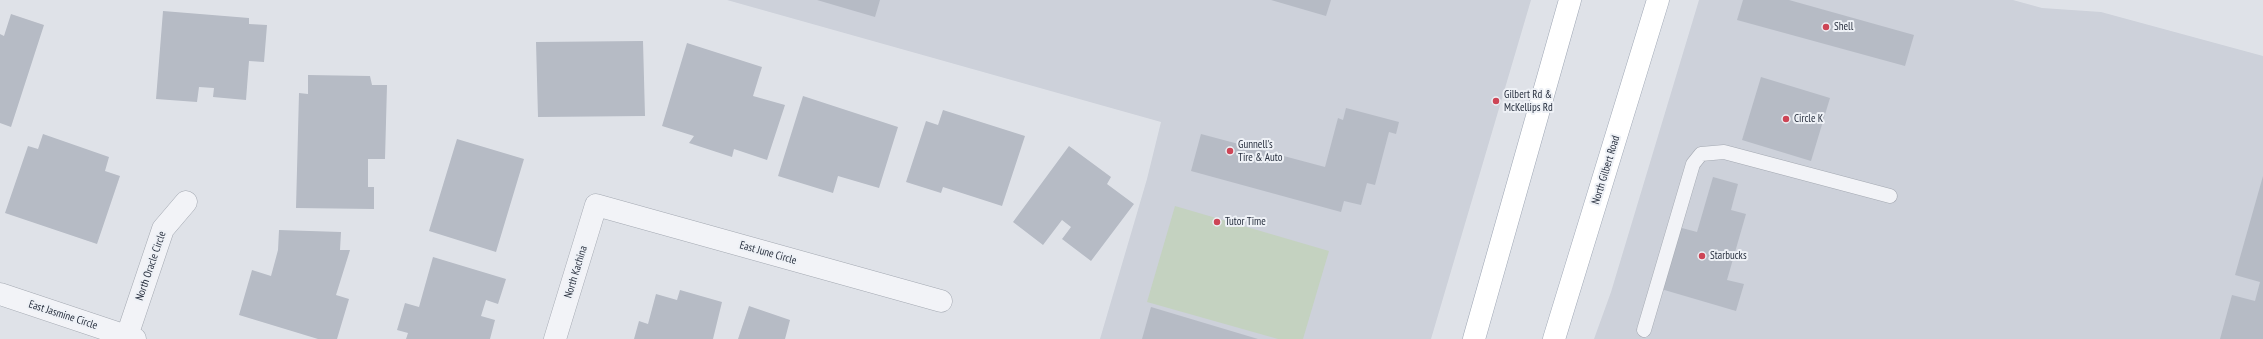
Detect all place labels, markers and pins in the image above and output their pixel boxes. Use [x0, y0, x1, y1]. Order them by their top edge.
place label: Shell [1834, 20, 1853, 34]
marker: Shell [1821, 22, 1831, 32]
place label: Gilbert Rd & McKellips Rd [1504, 88, 1553, 114]
marker: Gilbert Rd & McKellips Rd [1491, 96, 1501, 106]
place label: Circle K [1794, 112, 1823, 126]
marker: Circle K [1781, 114, 1791, 124]
place label: Gunnell's Tire & Auto [1238, 138, 1282, 164]
marker: Gunnell's Tire & Auto [1225, 146, 1235, 156]
place label: Tutor Time [1225, 215, 1266, 229]
marker: Tutor Time [1212, 217, 1222, 227]
place label: Starbucks [1710, 249, 1747, 263]
marker: Starbucks [1697, 251, 1707, 261]

